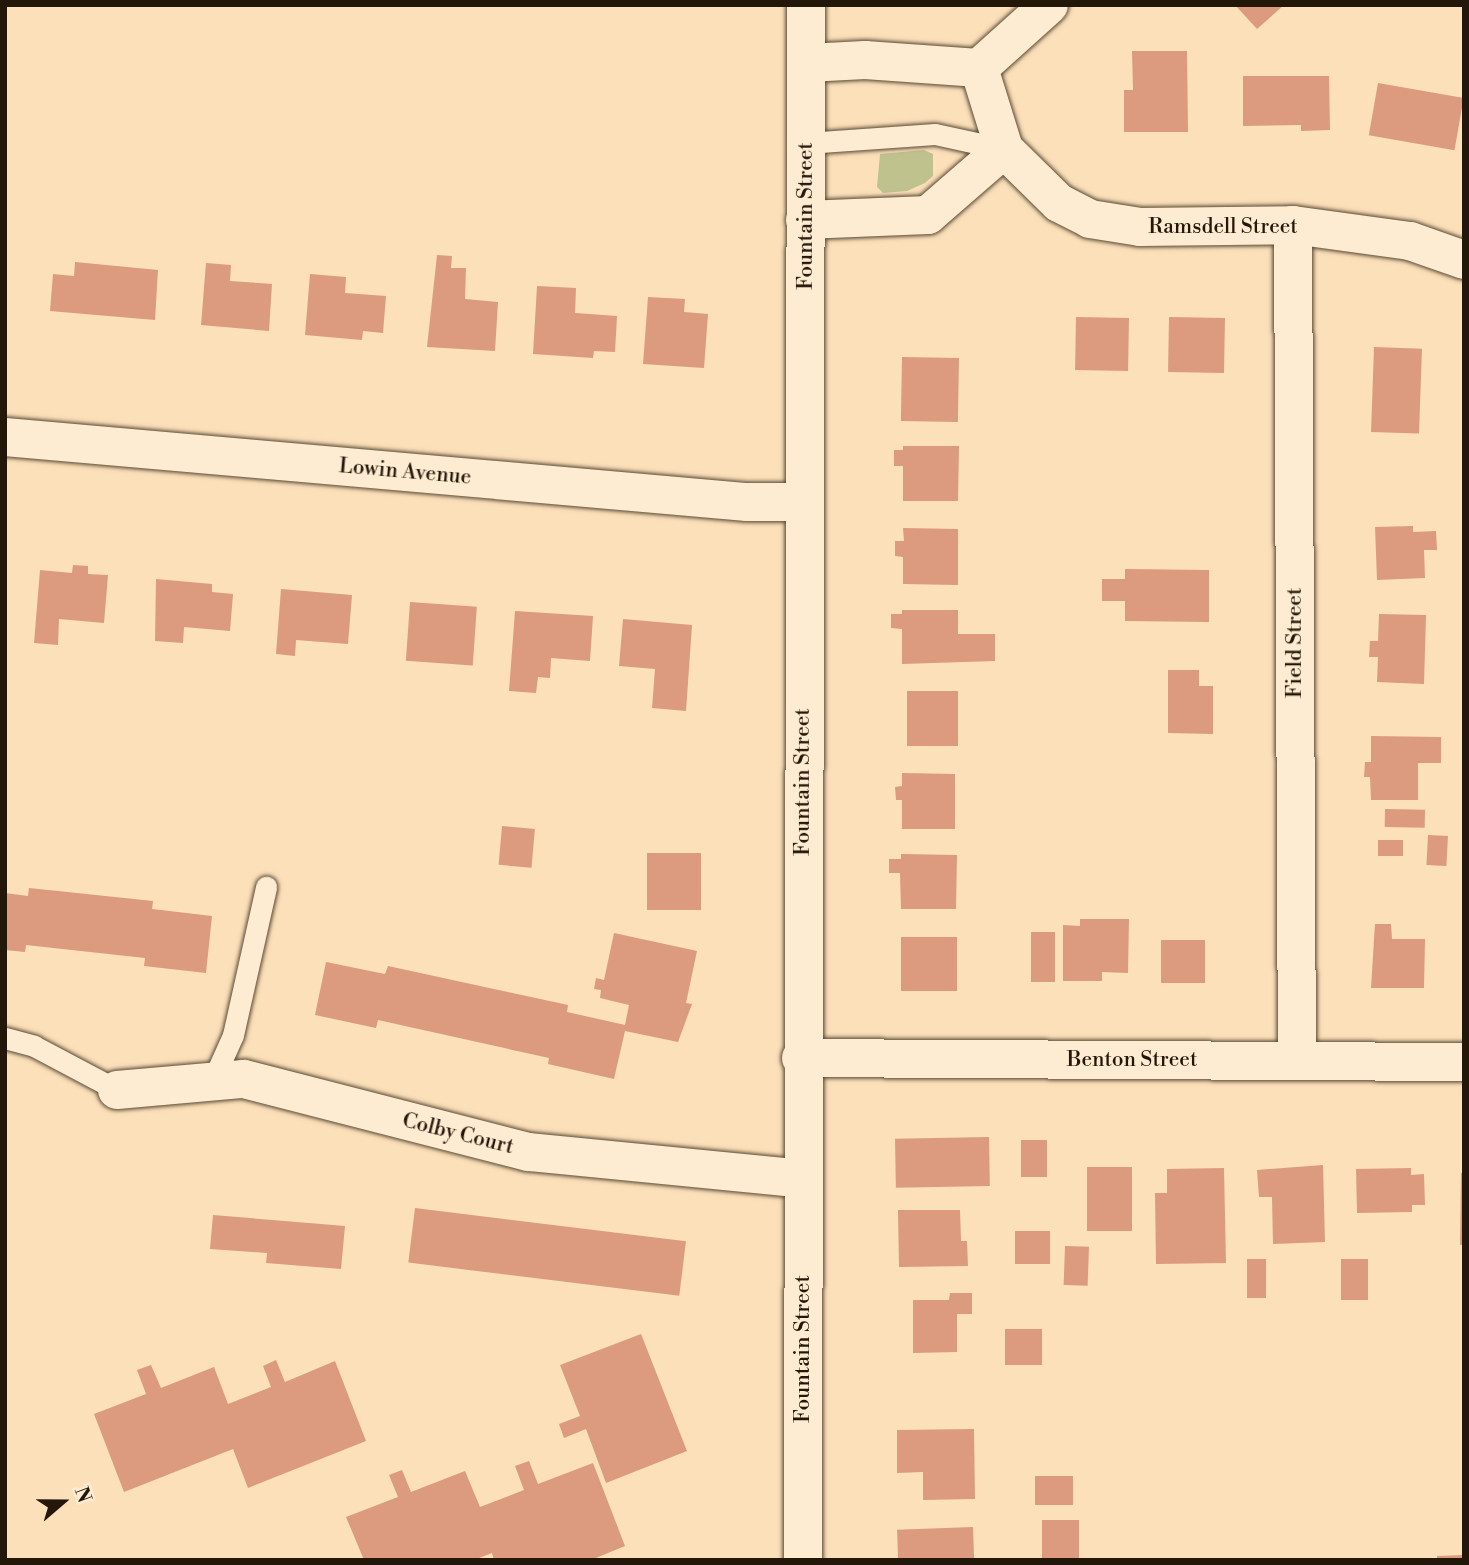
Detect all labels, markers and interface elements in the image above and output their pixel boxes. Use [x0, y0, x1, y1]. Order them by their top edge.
street label: Fountain Street [793, 142, 819, 290]
street label: Ramsdell Street [1148, 214, 1298, 240]
street label: Lowin Avenue [338, 454, 472, 490]
street label: Field Street [1282, 588, 1308, 698]
street label: Fountain Street [790, 708, 816, 856]
street label: Benton Street [1067, 1047, 1197, 1073]
street label: Colby Court [400, 1108, 516, 1160]
street label: Fountain Street [790, 1275, 816, 1423]
north arrow [28, 1467, 98, 1537]
text: N [69, 1484, 97, 1506]

